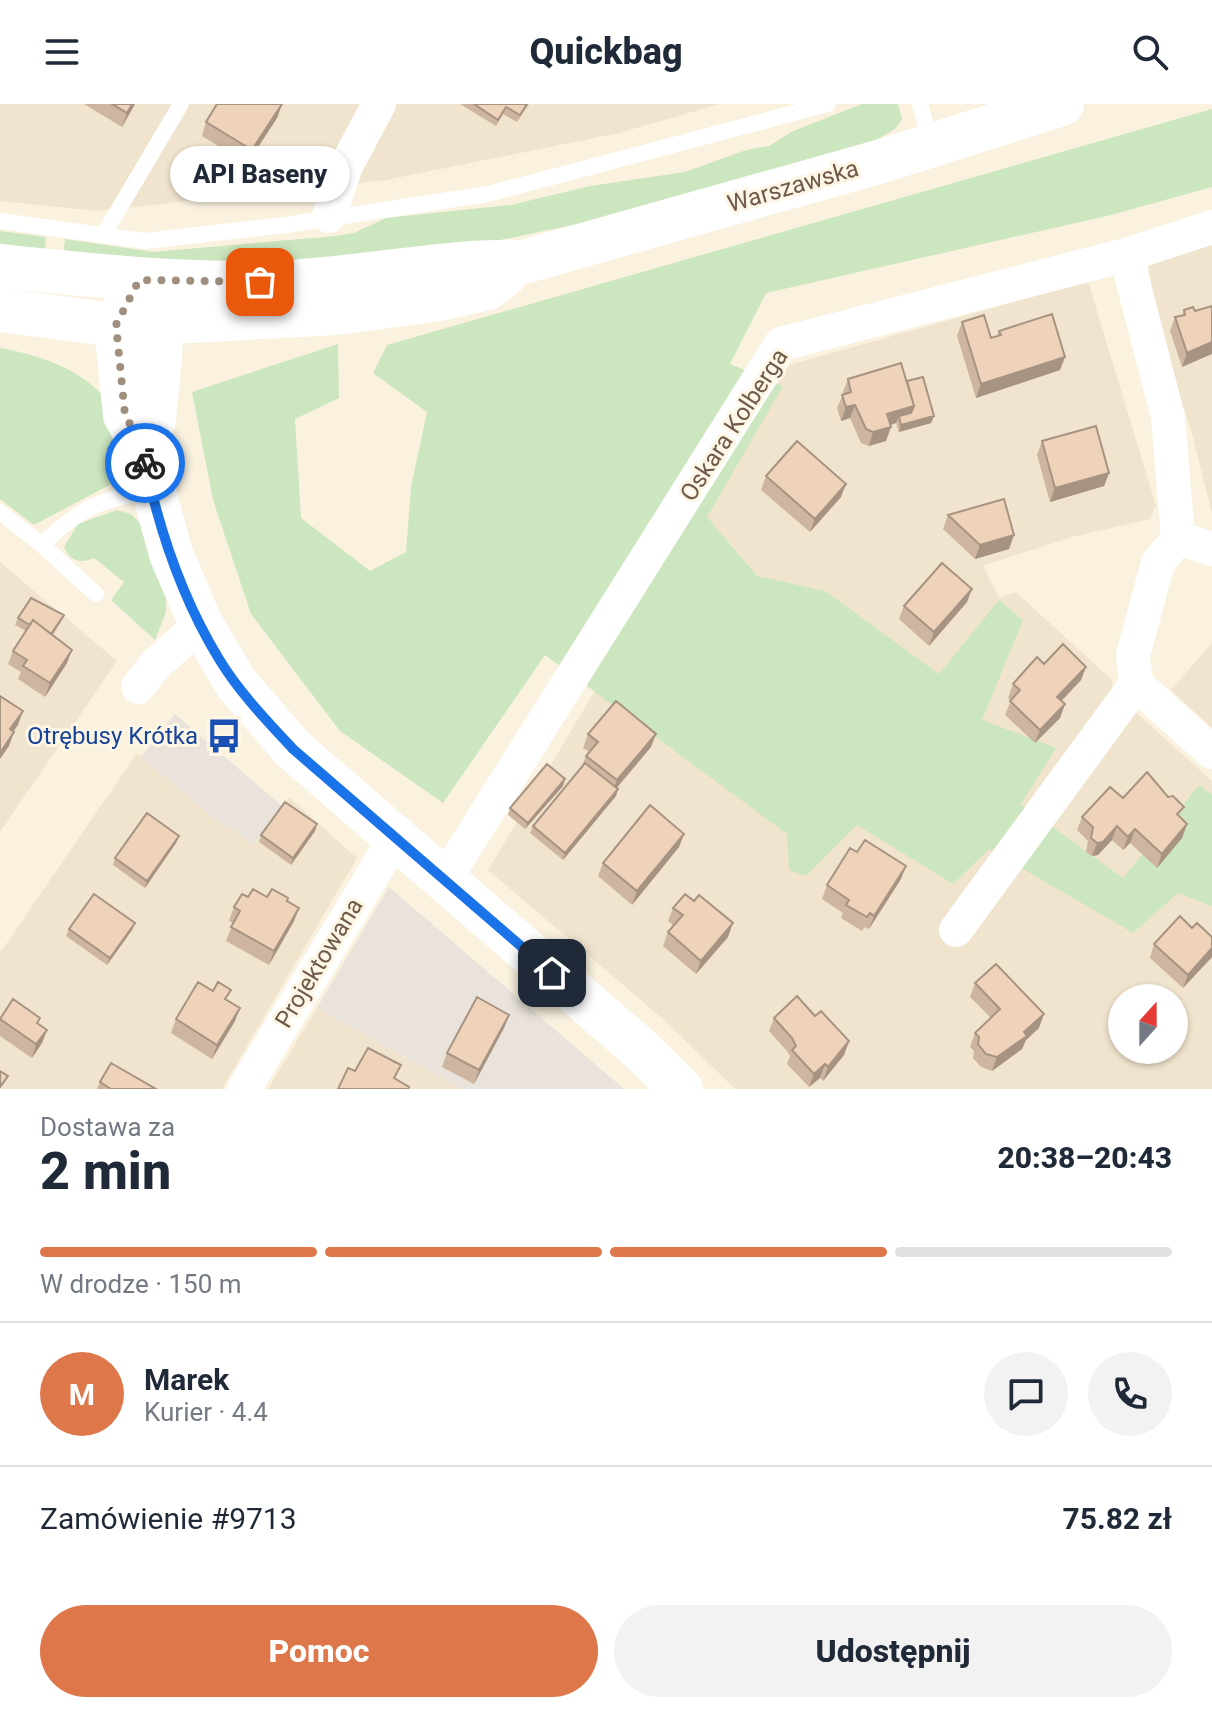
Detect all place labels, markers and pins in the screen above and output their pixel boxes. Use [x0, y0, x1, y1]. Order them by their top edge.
callout: API Baseny [170, 146, 350, 202]
pin [226, 248, 294, 316]
bus stop icon: Otrębusy Krótka [205, 717, 243, 755]
place label: Otrębusy Krótka [27, 722, 198, 750]
pin [518, 939, 586, 1007]

